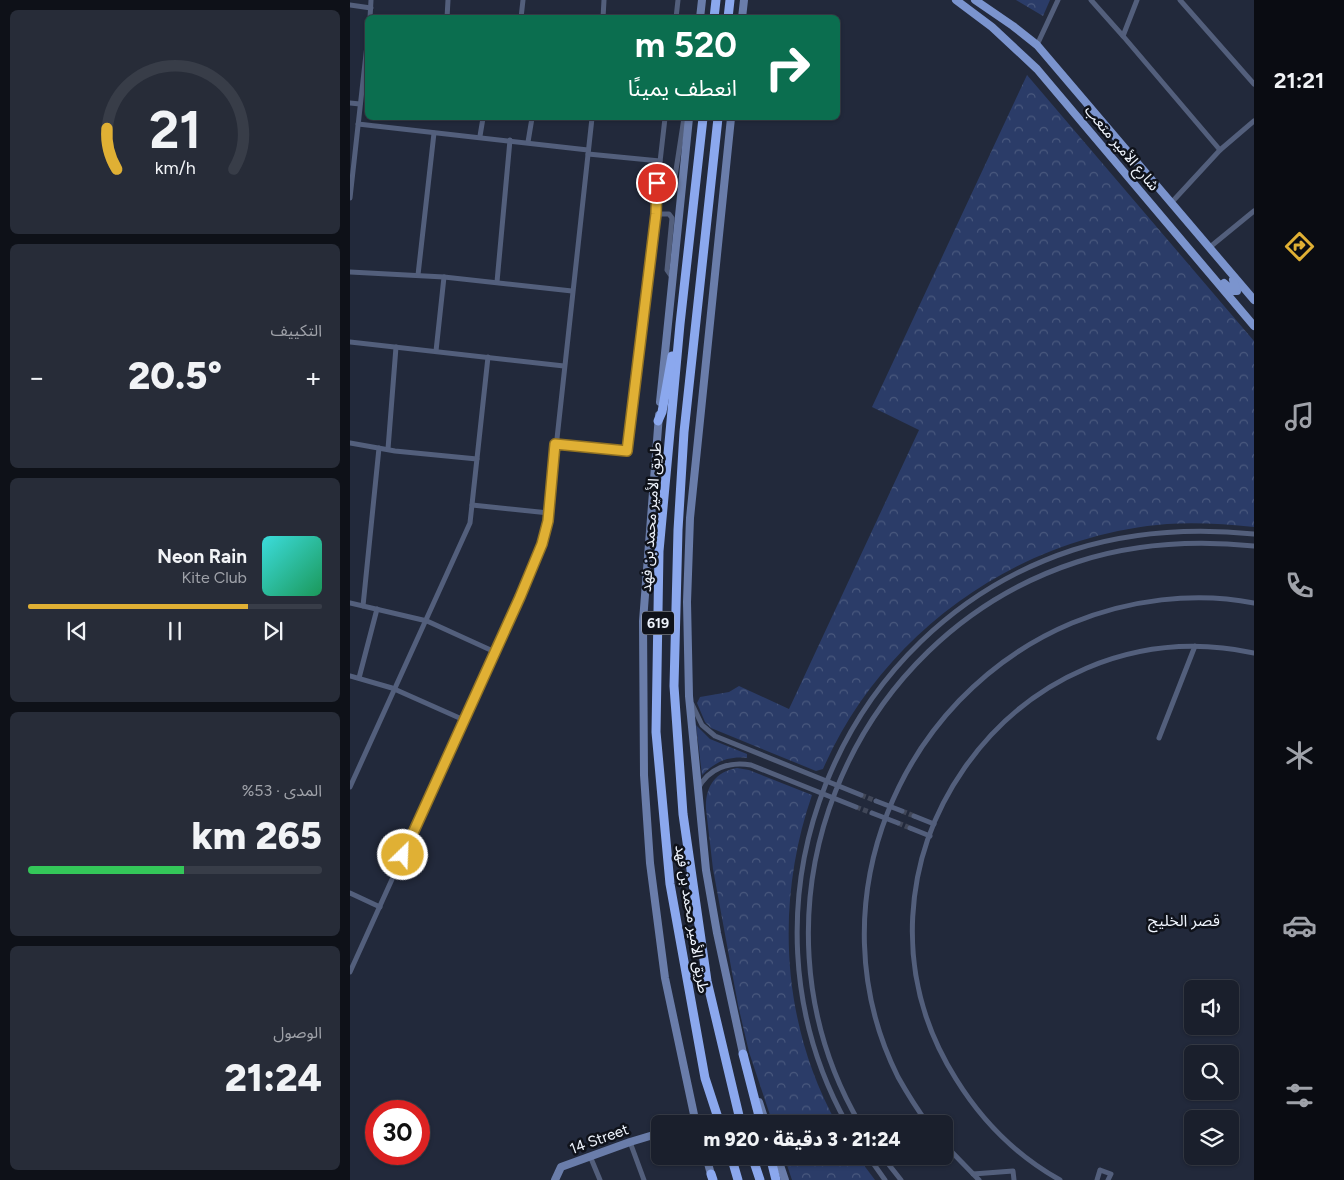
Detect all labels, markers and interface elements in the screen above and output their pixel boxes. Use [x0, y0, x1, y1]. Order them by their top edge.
text: 520 m [635, 24, 737, 66]
icon: right [755, 35, 820, 100]
text: 21:21 [1274, 67, 1324, 94]
text: انعطف يمينًا [628, 75, 737, 102]
text: 21 [149, 99, 201, 161]
street label: شارع الأمير متعب [1079, 102, 1163, 197]
text: km/h [155, 157, 195, 178]
pin [636, 162, 678, 204]
icon: arrive [643, 169, 671, 197]
icon: directions [1282, 229, 1317, 264]
text: التكييف [270, 321, 322, 340]
text: 20.5° [128, 353, 222, 399]
text: − [28, 360, 45, 394]
text: + [305, 360, 322, 394]
icon: music [1282, 399, 1317, 434]
street label: طريق الأمير محمد بن فهد [637, 441, 666, 593]
text: Neon Rain [157, 545, 247, 568]
text: Kite Club [181, 568, 247, 587]
icon: phone [1282, 568, 1317, 603]
road number: 619 [642, 612, 674, 634]
icon: previous [63, 617, 91, 645]
icon: pause [161, 617, 189, 645]
icon: next [259, 617, 287, 645]
icon: climate [1282, 738, 1317, 773]
text: المدى · 53% [242, 781, 322, 800]
text: 265 km [191, 813, 322, 859]
position arrow [376, 828, 428, 880]
street label: طريق الأمير محمد بن فهد [670, 843, 713, 995]
icon: car [1282, 908, 1317, 943]
district label: قصر الخليج [1148, 911, 1220, 933]
map controls [1184, 980, 1239, 1165]
button: sound [1184, 980, 1239, 1035]
text: الوصول [273, 1023, 322, 1042]
button: search [1184, 1045, 1239, 1100]
text: 21:24 [225, 1055, 322, 1101]
icon: filters [1282, 1078, 1317, 1113]
speed limit sign: 30 [365, 1100, 430, 1165]
button: layers [1184, 1110, 1239, 1165]
street label: 14 Street [567, 1120, 631, 1158]
text: 21:24 · 3 دقيقة · 920 m [703, 1128, 901, 1151]

